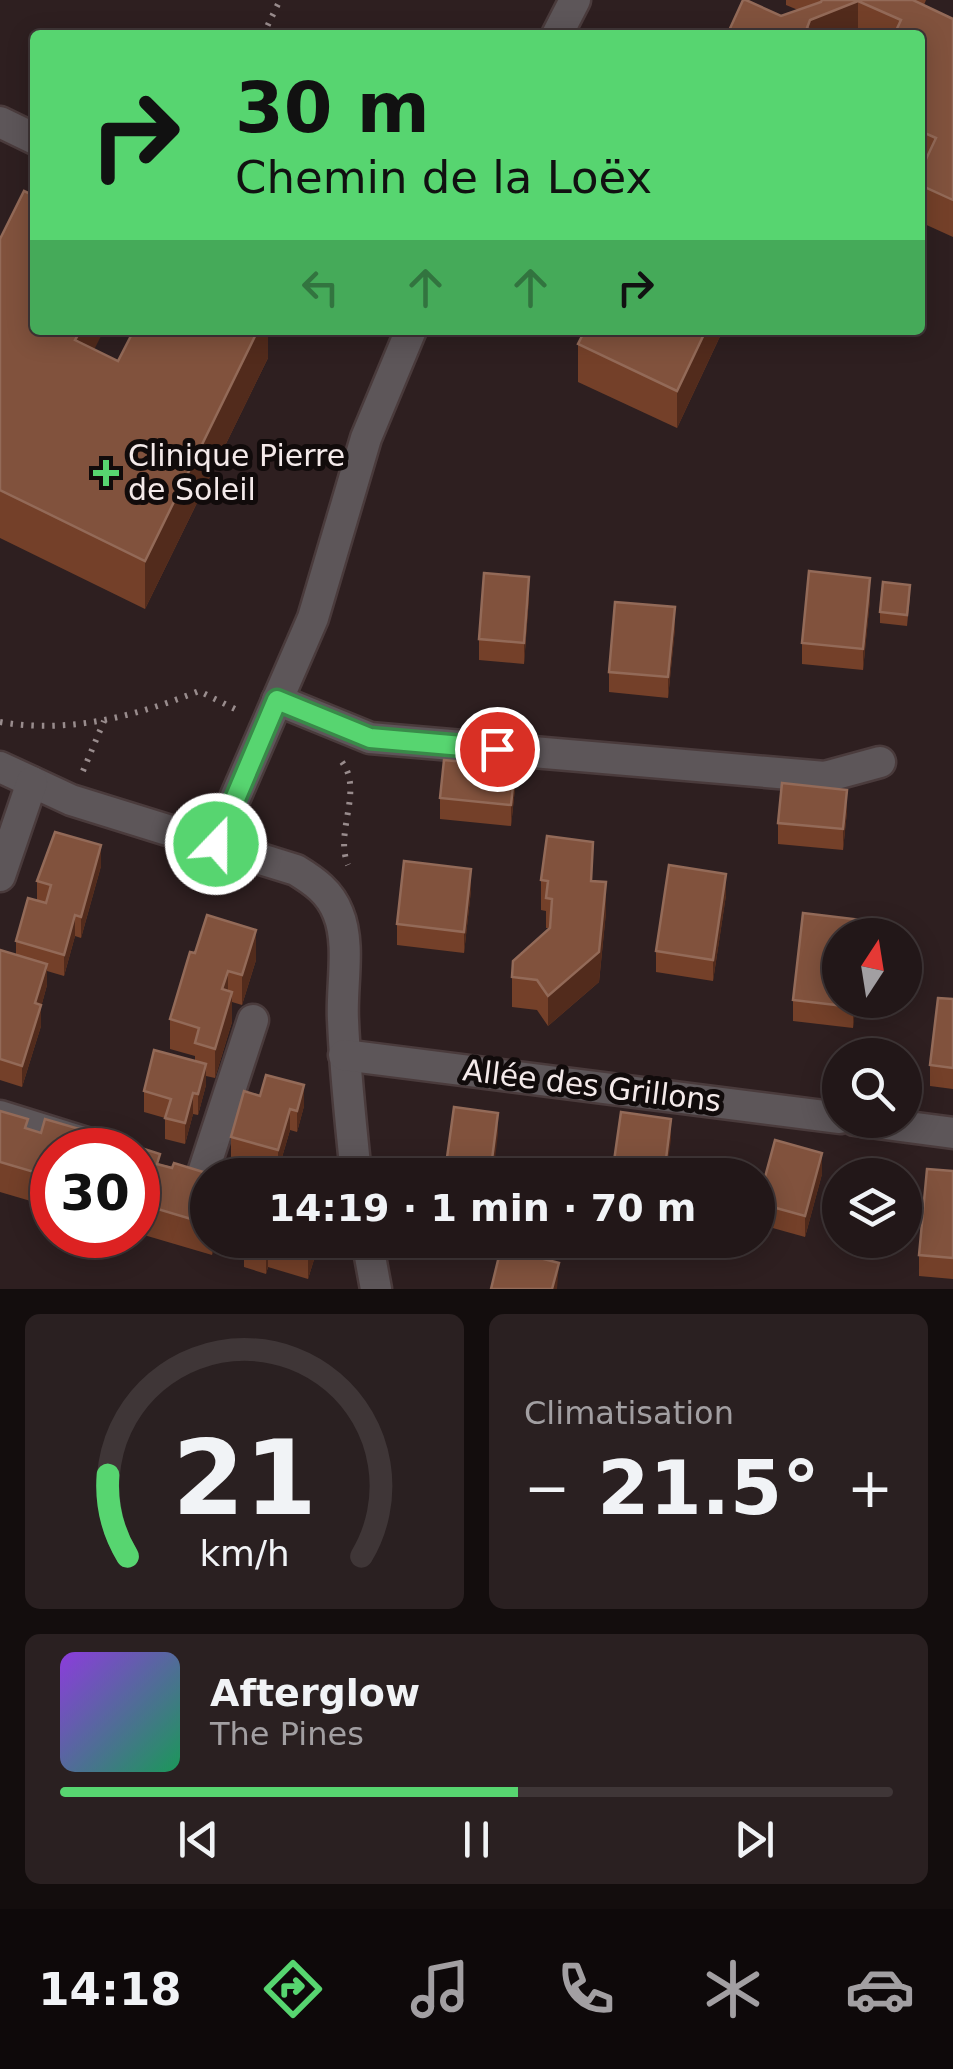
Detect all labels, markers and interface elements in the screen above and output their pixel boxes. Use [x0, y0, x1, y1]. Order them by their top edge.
text: 30 m [235, 67, 430, 149]
icon: right [70, 70, 200, 200]
text: Chemin de la Loëx [235, 151, 652, 204]
icon: left [293, 260, 348, 315]
icon: ahead [398, 260, 453, 315]
icon: ahead [503, 260, 558, 315]
icon: right [608, 260, 663, 315]
place label: Clinique Pierre de Soleil [128, 438, 345, 507]
marker: Clinique Pierre de Soleil [93, 460, 119, 486]
pin [455, 707, 540, 792]
icon: arrive [470, 722, 525, 777]
position arrow [164, 792, 268, 896]
north arrow [822, 918, 922, 1018]
map controls [822, 918, 922, 1258]
button: search [822, 1038, 922, 1138]
street label: Allée des Grillons [461, 1052, 723, 1119]
speed limit sign: 30 [30, 1128, 160, 1258]
button: layers [822, 1158, 922, 1258]
text: 14:19 · 1 min · 70 m [269, 1186, 696, 1230]
text: Climatisation [524, 1394, 734, 1432]
text: 21 [172, 1417, 317, 1539]
text: 21.5° [597, 1444, 820, 1532]
text: − [524, 1456, 570, 1520]
text: + [847, 1456, 893, 1520]
text: km/h [199, 1533, 290, 1574]
text: Afterglow [210, 1671, 420, 1715]
text: The Pines [210, 1715, 364, 1753]
icon: previous [171, 1812, 226, 1867]
icon: pause [449, 1812, 504, 1867]
icon: next [727, 1812, 782, 1867]
icon: directions [258, 1954, 328, 2024]
icon: music [405, 1954, 475, 2024]
icon: phone [551, 1954, 621, 2024]
icon: climate [698, 1954, 768, 2024]
icon: car [845, 1954, 915, 2024]
text: 14:18 [38, 1963, 182, 2016]

